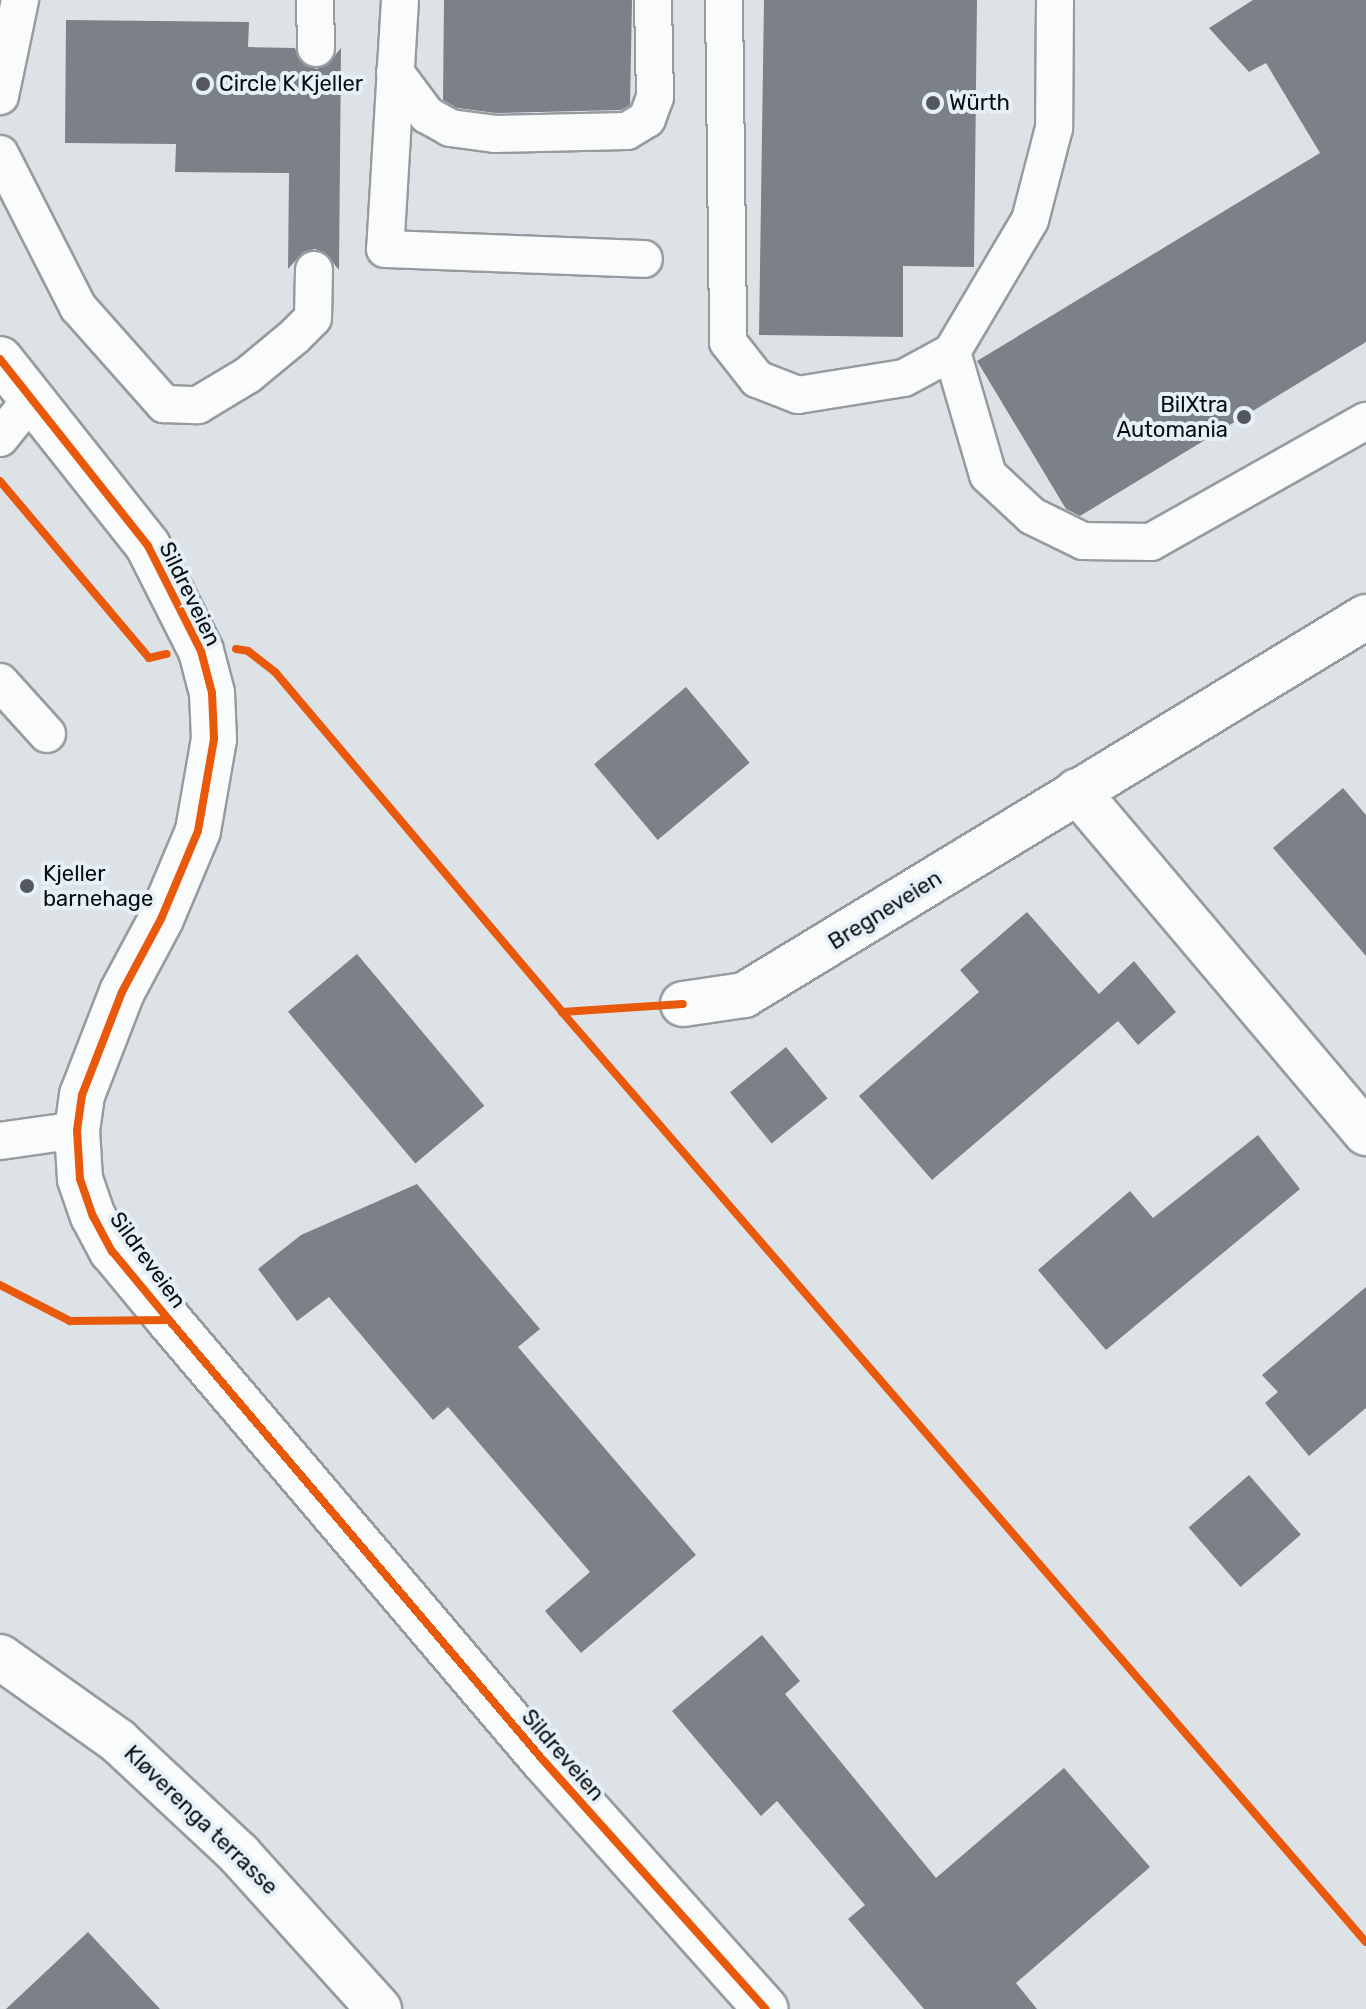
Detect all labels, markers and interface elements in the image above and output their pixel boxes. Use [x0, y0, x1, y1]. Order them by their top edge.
place label: Circle K Kjeller [219, 71, 363, 97]
marker: Circle K Kjeller [194, 75, 212, 93]
place label: Würth [949, 90, 1010, 116]
marker: Würth [924, 94, 942, 112]
place label: BilXtra Automania [1116, 391, 1228, 442]
marker: BilXtra Automania [1235, 408, 1253, 426]
street label: Sildreveien [153, 538, 227, 650]
place label: Kjeller barnehage [43, 860, 153, 912]
street label: Bregneveien [823, 865, 947, 955]
marker: Kjeller barnehage [18, 877, 36, 895]
street label: Sildreveien [104, 1207, 192, 1313]
street label: Sildreveien [516, 1704, 610, 1806]
street label: Kløverenga terrasse [119, 1740, 283, 1900]

